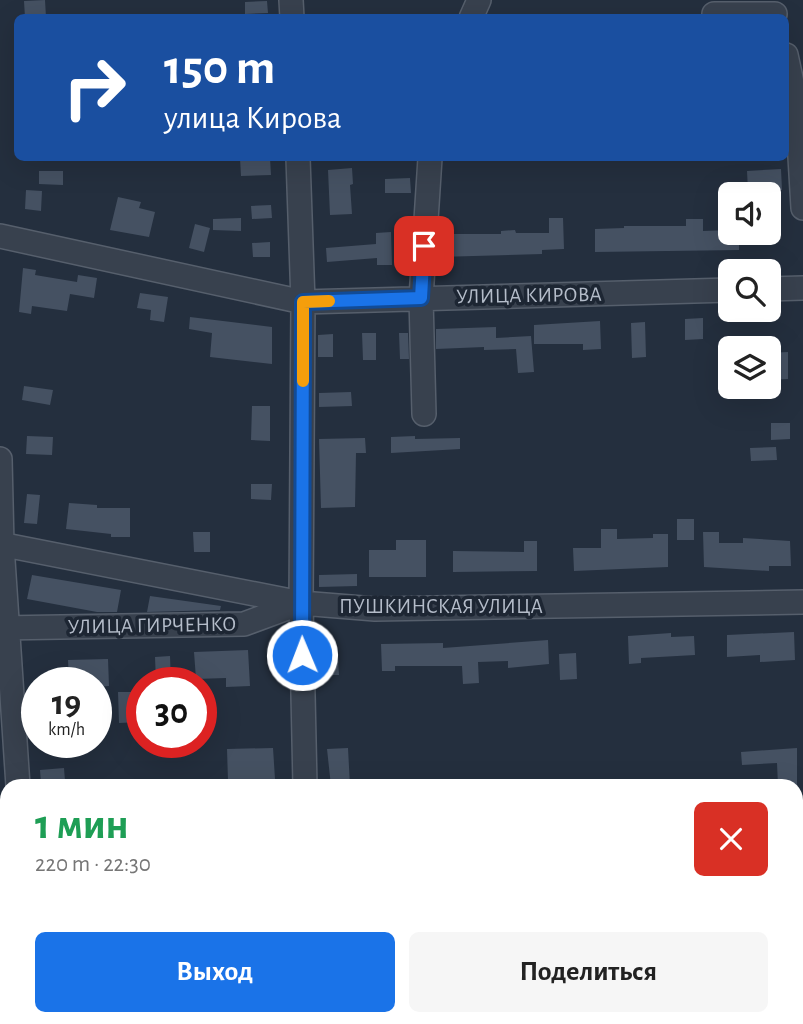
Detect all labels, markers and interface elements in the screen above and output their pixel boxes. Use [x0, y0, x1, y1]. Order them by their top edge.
icon: right [49, 42, 140, 133]
text: 150 m [164, 44, 275, 93]
text: улица Кирова [164, 102, 342, 134]
map controls [718, 182, 781, 399]
button: sound [718, 182, 781, 245]
pin [394, 216, 454, 276]
icon: arrive [405, 227, 443, 265]
button: search [718, 259, 781, 322]
street label: УЛИЦА КИРОВА [456, 284, 602, 307]
button: layers [718, 336, 781, 399]
street label: ПУШКИНСКАЯ УЛИЦА [339, 596, 543, 617]
street label: УЛИЦА ГИРЧЕНКО [68, 614, 236, 637]
position arrow [265, 618, 339, 692]
speed limit sign: 30 [126, 667, 217, 758]
text: 19 [52, 686, 81, 721]
text: km/h [48, 721, 85, 739]
button: close [694, 802, 768, 876]
text: 1 мин [35, 804, 129, 846]
text: 220 m · 22:30 [35, 853, 151, 876]
button: Выход [35, 932, 395, 1012]
button: Поделиться [409, 932, 768, 1012]

